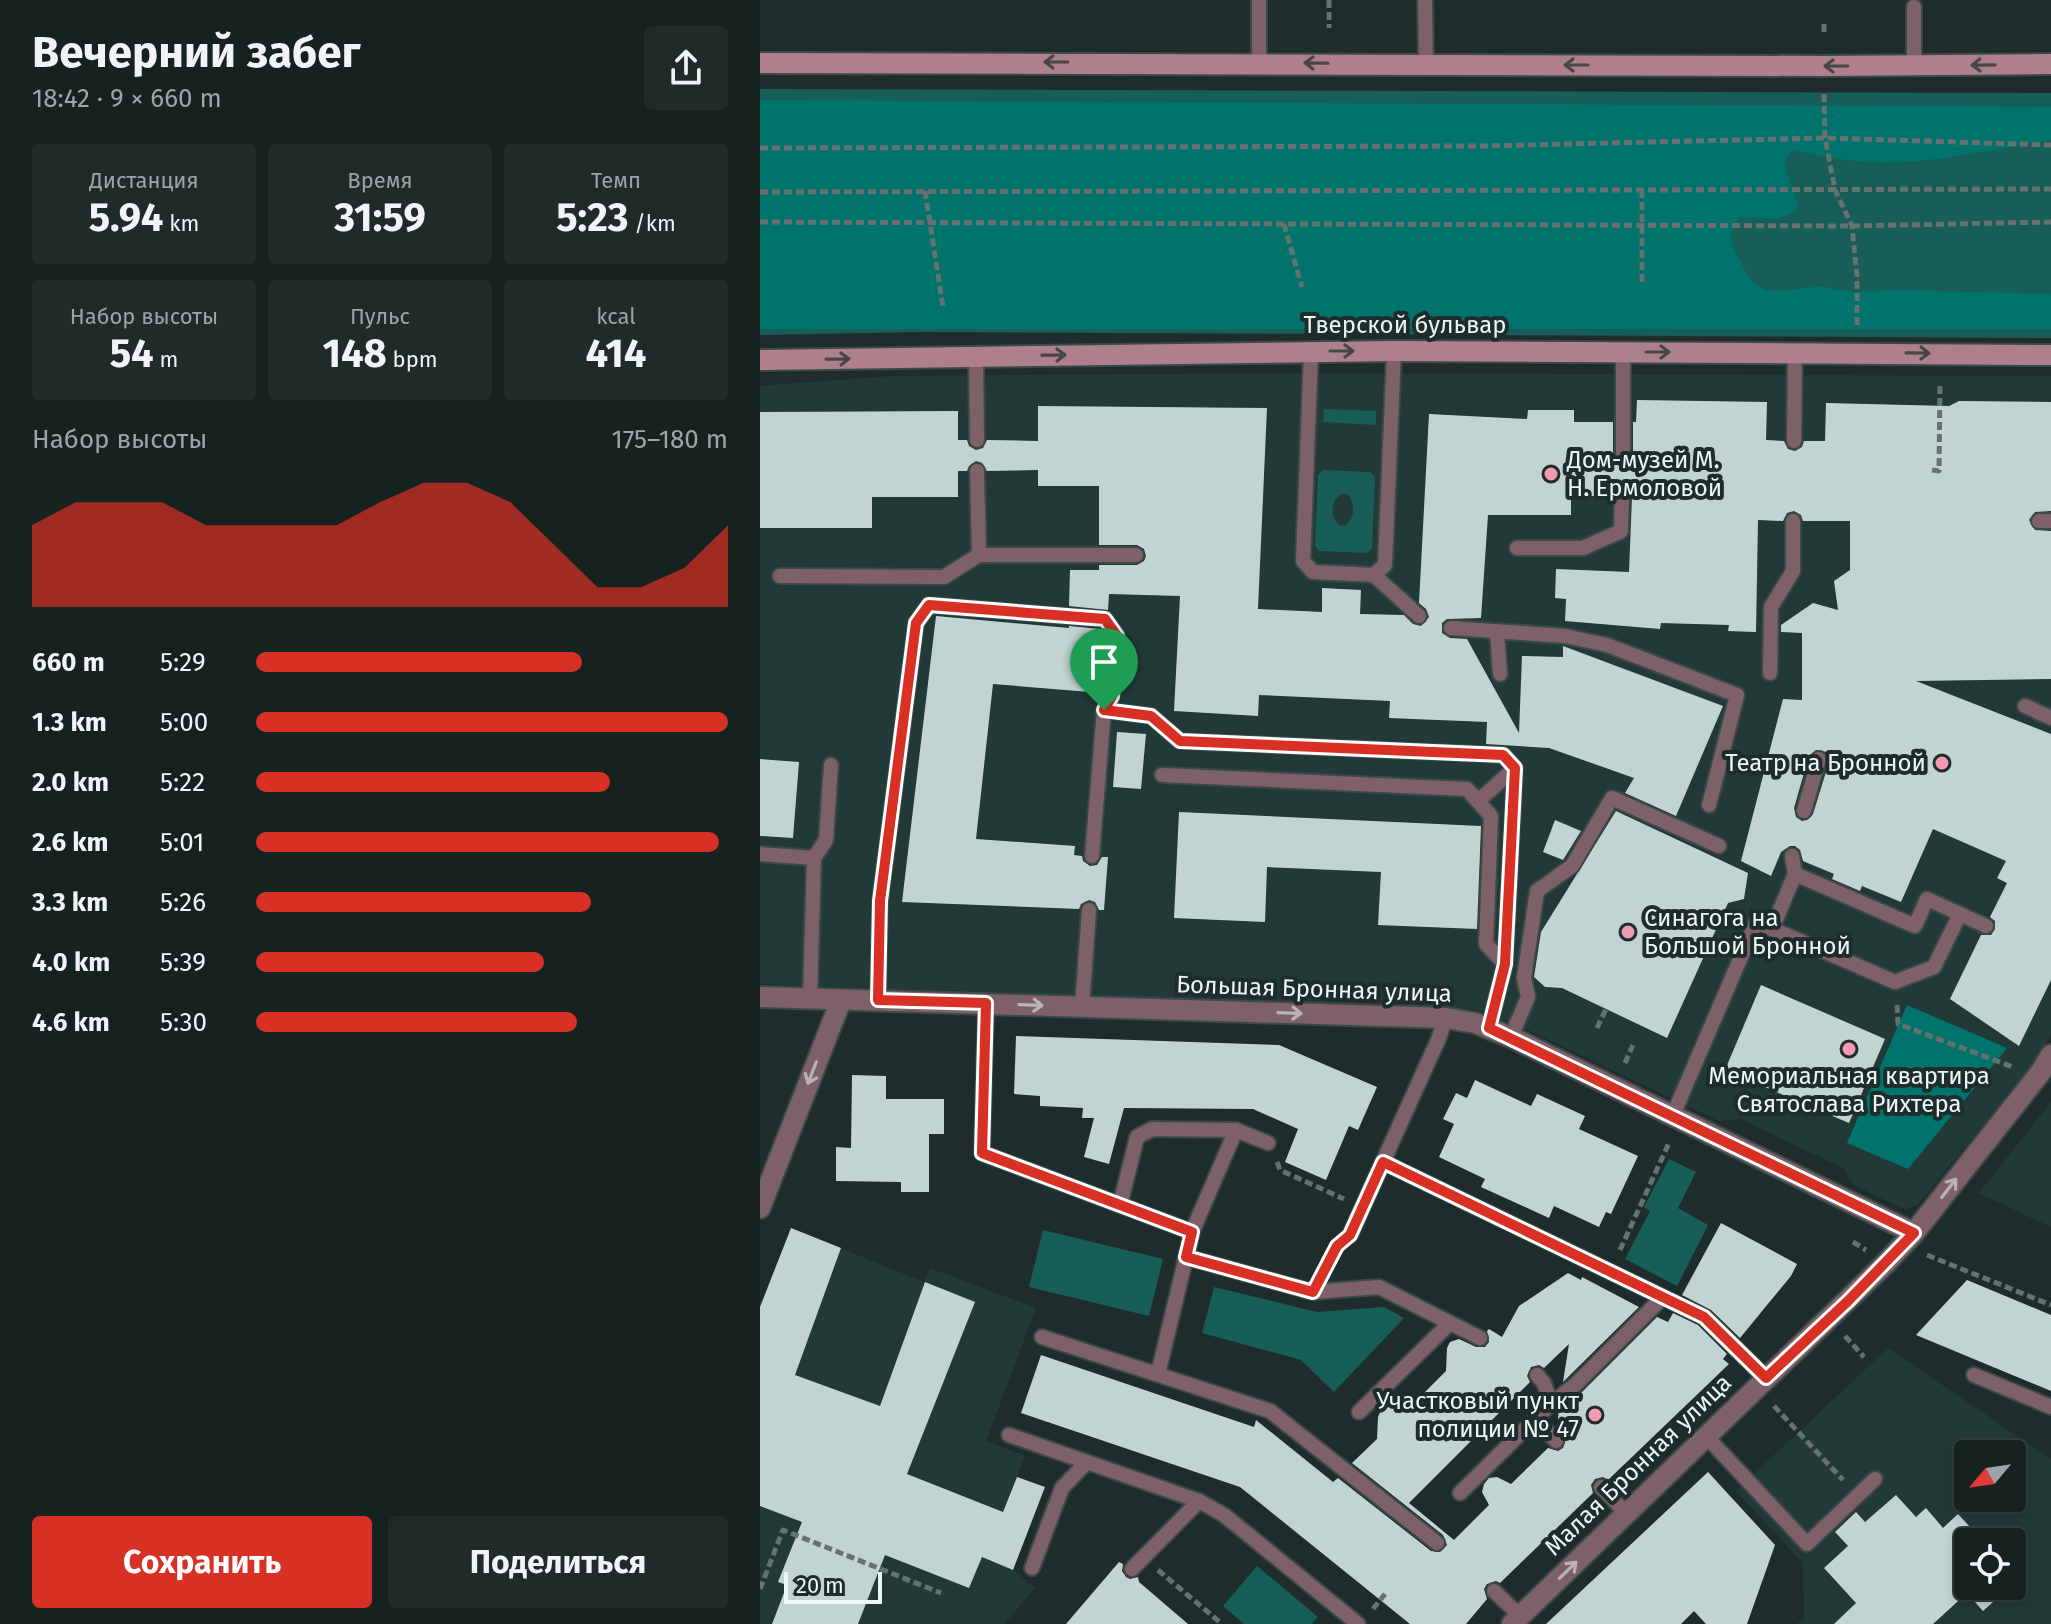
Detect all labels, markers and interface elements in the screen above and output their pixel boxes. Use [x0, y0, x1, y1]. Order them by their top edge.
text: Вечерний забег [32, 26, 361, 79]
button: share [644, 26, 728, 110]
one-way arrow [1043, 54, 1070, 70]
one-way arrow [1303, 55, 1330, 71]
one-way arrow [1563, 57, 1590, 73]
one-way arrow [1970, 57, 1997, 73]
one-way arrow [1823, 58, 1850, 74]
text: 18:42 · 9 × 660 m [32, 83, 222, 114]
text: Дистанция [89, 167, 199, 194]
text: Время [347, 167, 413, 194]
text: Темп [591, 167, 641, 194]
text: 5.94 [89, 194, 163, 242]
text: 31:59 [334, 194, 426, 242]
text: 5:23 [556, 194, 628, 242]
text: km [163, 210, 199, 237]
text: /km [628, 210, 676, 237]
text: Набор высоты [70, 303, 218, 330]
text: Пульс [350, 303, 410, 330]
text: kcal [596, 303, 636, 330]
street label: Тверской бульвар [1303, 311, 1507, 339]
text: 54 [110, 330, 154, 378]
text: 148 [322, 330, 387, 378]
text: 414 [586, 330, 646, 378]
one-way arrow [1328, 343, 1355, 359]
one-way arrow [1644, 344, 1671, 360]
one-way arrow [1904, 345, 1931, 361]
text: m [154, 346, 178, 373]
text: bpm [387, 346, 438, 373]
one-way arrow [1040, 347, 1067, 363]
one-way arrow [824, 351, 851, 366]
text: Набор высоты [32, 424, 207, 455]
text: 175–180 m [612, 424, 728, 455]
place label: Дом-музей М. Н. Ермоловой [1566, 446, 1722, 502]
marker: Дом-музей М. Н. Ермоловой [1542, 465, 1560, 483]
pin [1070, 628, 1138, 710]
icon: arrive [1082, 640, 1126, 684]
text: 660 m [32, 647, 105, 678]
text: 5:29 [160, 647, 206, 678]
text: 1.3 km [32, 707, 107, 738]
text: 5:00 [160, 707, 208, 738]
place label: Театр на Бронной [1725, 749, 1926, 777]
marker: Театр на Бронной [1933, 754, 1951, 772]
text: 2.0 km [32, 767, 109, 798]
text: 5:22 [160, 767, 205, 798]
text: 2.6 km [32, 827, 109, 858]
text: 5:01 [160, 827, 204, 858]
text: 3.3 km [32, 887, 108, 918]
text: 5:26 [160, 887, 206, 918]
place label: Синагога на Большой Бронной [1644, 904, 1851, 960]
marker: Синагога на Большой Бронной [1619, 923, 1637, 941]
text: 4.0 km [32, 947, 110, 978]
text: 5:39 [160, 947, 206, 978]
street label: Большая Бронная улица [1176, 970, 1452, 1008]
one-way arrow [1017, 997, 1044, 1012]
one-way arrow [1276, 1006, 1303, 1021]
text: 4.6 km [32, 1007, 110, 1038]
text: 5:30 [160, 1007, 207, 1038]
marker: Мемориальная квартира Святослава Рихтера [1840, 1040, 1858, 1058]
one-way arrow [804, 1060, 818, 1085]
place label: Мемориальная квартира Святослава Рихтера [1708, 1062, 1990, 1118]
one-way arrow [1941, 1178, 1958, 1199]
street label: Малая Бронная улица [1539, 1369, 1737, 1561]
place label: Участковый пункт полиции № 47 [1377, 1387, 1579, 1443]
marker: Участковый пункт полиции № 47 [1586, 1406, 1604, 1424]
north arrow [1954, 1440, 2026, 1512]
map controls [1954, 1440, 2026, 1600]
button: Сохранить [32, 1516, 372, 1608]
button: Поделиться [388, 1516, 728, 1608]
button: locate [1954, 1528, 2026, 1600]
one-way arrow [1558, 1560, 1578, 1579]
scale bar [784, 1568, 882, 1604]
text: 20 m [796, 1572, 844, 1599]

